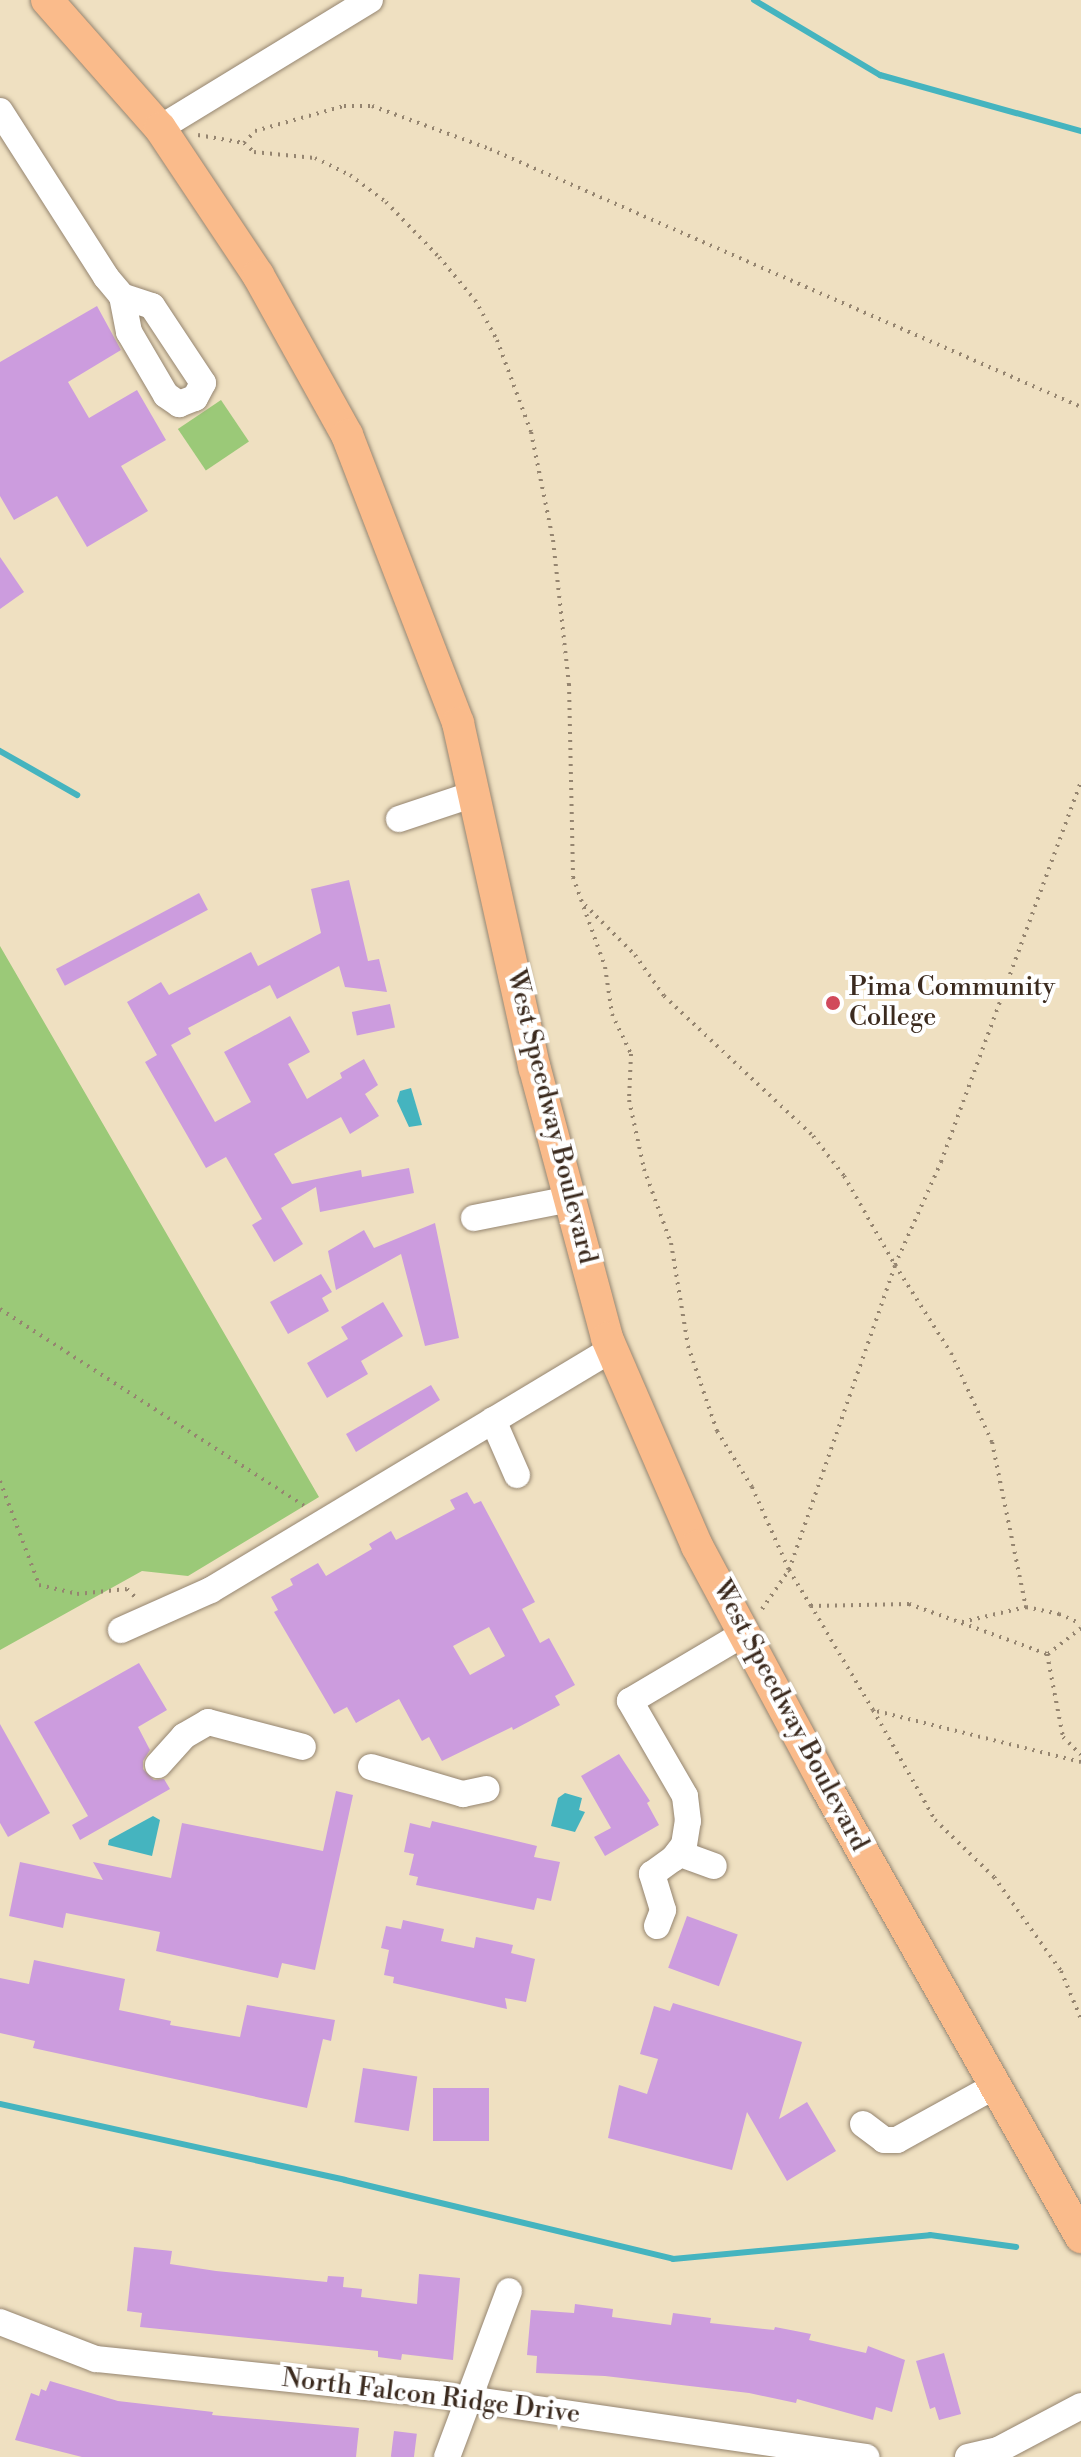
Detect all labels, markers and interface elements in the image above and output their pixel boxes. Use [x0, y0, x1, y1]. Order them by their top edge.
street label: West Speedway Boulevard [499, 967, 603, 1267]
place label: Pima Community College [849, 972, 1055, 1034]
marker: Pima Community College [824, 994, 842, 1012]
street label: West Speedway Boulevard [705, 1575, 875, 1857]
street label: North Falcon Ridge Drive [280, 2363, 582, 2431]

